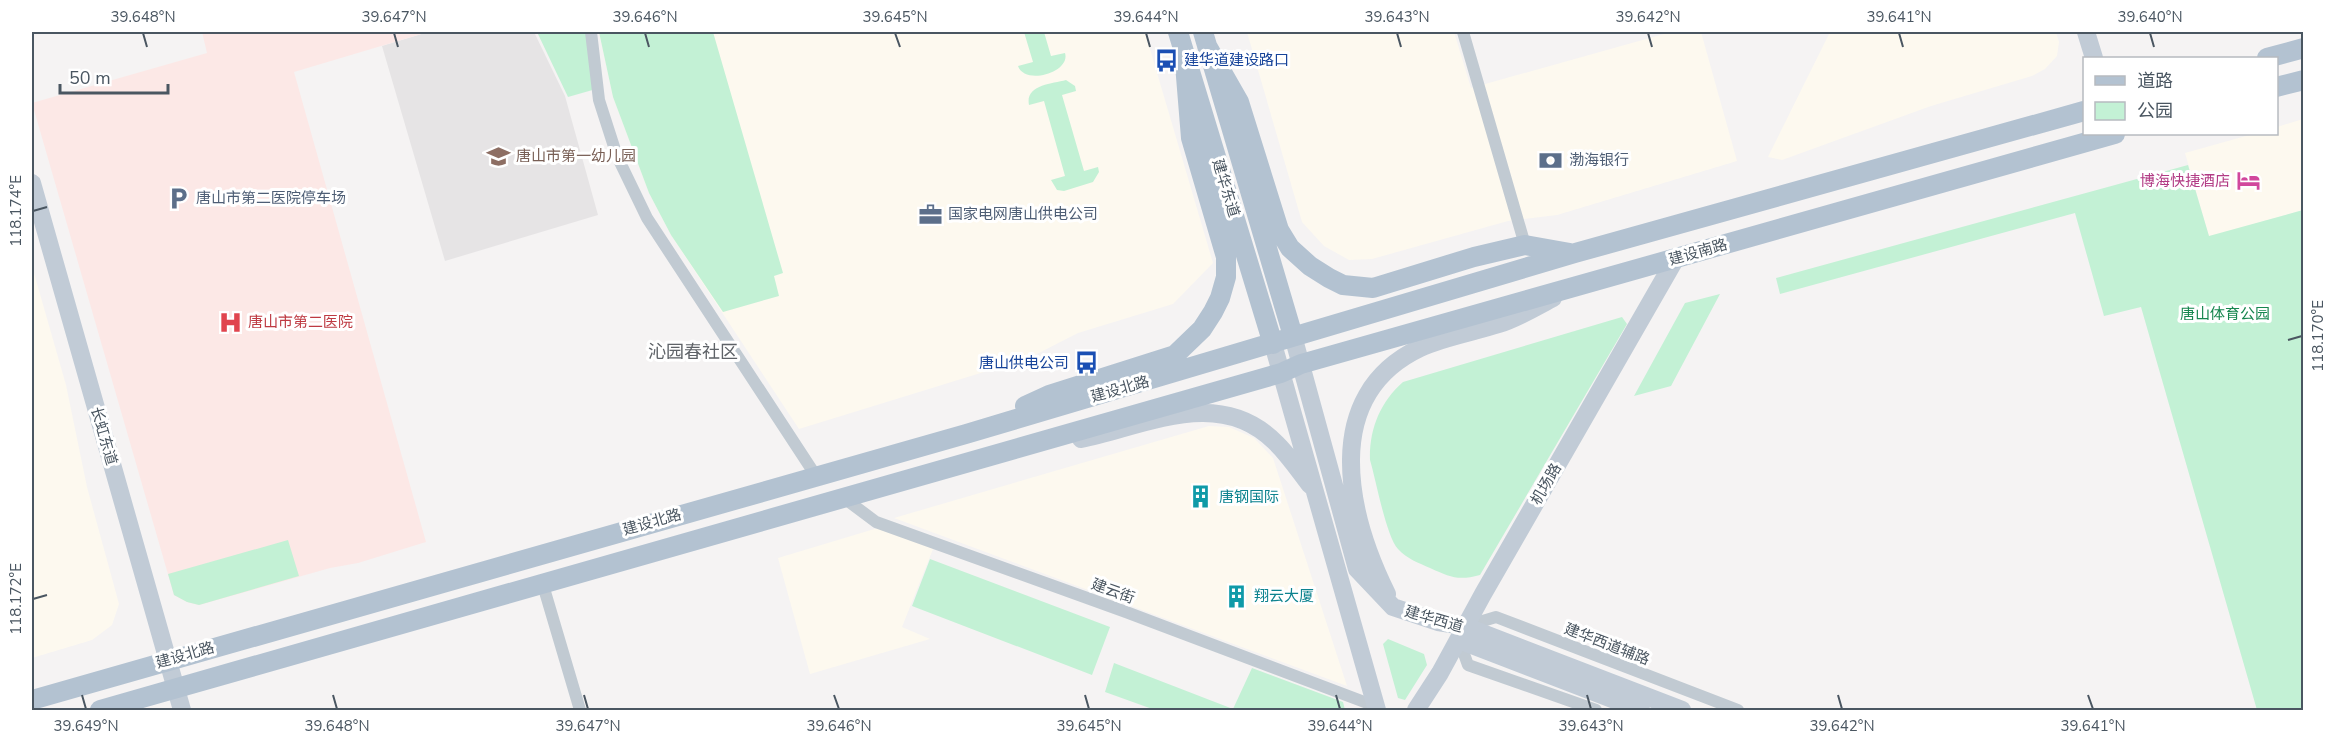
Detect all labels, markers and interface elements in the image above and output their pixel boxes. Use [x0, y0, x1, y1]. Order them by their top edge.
text: 39.648°N [110, 7, 176, 27]
text: 39.647°N [361, 7, 427, 27]
text: 39.646°N [612, 7, 678, 27]
text: 39.645°N [862, 7, 928, 27]
text: 39.644°N [1113, 7, 1179, 27]
text: 39.643°N [1364, 7, 1430, 27]
text: 39.642°N [1615, 7, 1681, 27]
text: 39.641°N [1866, 7, 1932, 27]
text: 39.640°N [2117, 7, 2183, 27]
bus stop icon: 建华道建设路口 [1153, 47, 1179, 73]
place label: 建华道建设路口 [1184, 50, 1289, 70]
scale bar [60, 57, 168, 95]
legend [2083, 57, 2278, 135]
text: 50 m [69, 66, 111, 90]
text: 道路 [2137, 69, 2173, 93]
text: 公园 [2137, 99, 2173, 123]
school or university icon: 唐山市第一幼儿园 [485, 143, 511, 169]
place label: 唐山市第一幼儿园 [516, 146, 636, 166]
bank icon: 渤海银行 [1538, 147, 1564, 173]
place label: 渤海银行 [1569, 150, 1629, 170]
street label: 建华东道 [1208, 156, 1244, 220]
hotel icon: 博海快捷酒店 [2235, 168, 2261, 194]
place label: 博海快捷酒店 [2140, 171, 2230, 191]
text: 118.174°E [6, 175, 26, 247]
parking icon: 唐山市第二医院停车场 [165, 185, 191, 211]
place label: 唐山市第二医院停车场 [196, 188, 346, 208]
office icon: 国家电网唐山供电公司 [917, 201, 943, 227]
place label: 国家电网唐山供电公司 [948, 204, 1098, 224]
street label: 建设南路 [1666, 234, 1730, 270]
text: 118.170°E [2308, 300, 2328, 372]
park label: 唐山体育公园 [2180, 304, 2270, 324]
hospital icon: 唐山市第二医院 [217, 309, 243, 335]
place label: 唐山市第二医院 [248, 312, 353, 332]
district label: 沁园春社区 [648, 340, 738, 364]
bus stop icon: 唐山供电公司 [1074, 350, 1100, 376]
place label: 唐山供电公司 [979, 353, 1069, 373]
street label: 建设北路 [1088, 371, 1152, 407]
street label: 长虹东道 [86, 404, 122, 468]
street label: 机场路 [1526, 460, 1566, 508]
building icon: 唐钢国际 [1188, 484, 1214, 510]
place label: 唐钢国际 [1219, 487, 1279, 507]
street label: 建设北路 [620, 504, 684, 540]
text: 118.172°E [6, 563, 26, 635]
street label: 建云街 [1088, 574, 1138, 608]
building icon: 翔云大厦 [1223, 583, 1249, 609]
place label: 翔云大厦 [1254, 586, 1314, 606]
street label: 建华西道 [1402, 601, 1466, 637]
street label: 建华西道辅路 [1561, 619, 1653, 669]
street label: 建设北路 [153, 637, 217, 673]
text: 39.649°N [53, 716, 119, 736]
text: 39.648°N [304, 716, 370, 736]
text: 39.647°N [555, 716, 621, 736]
text: 39.646°N [806, 716, 872, 736]
text: 39.645°N [1056, 716, 1122, 736]
text: 39.644°N [1307, 716, 1373, 736]
text: 39.643°N [1558, 716, 1624, 736]
text: 39.642°N [1809, 716, 1875, 736]
text: 39.641°N [2060, 716, 2126, 736]

